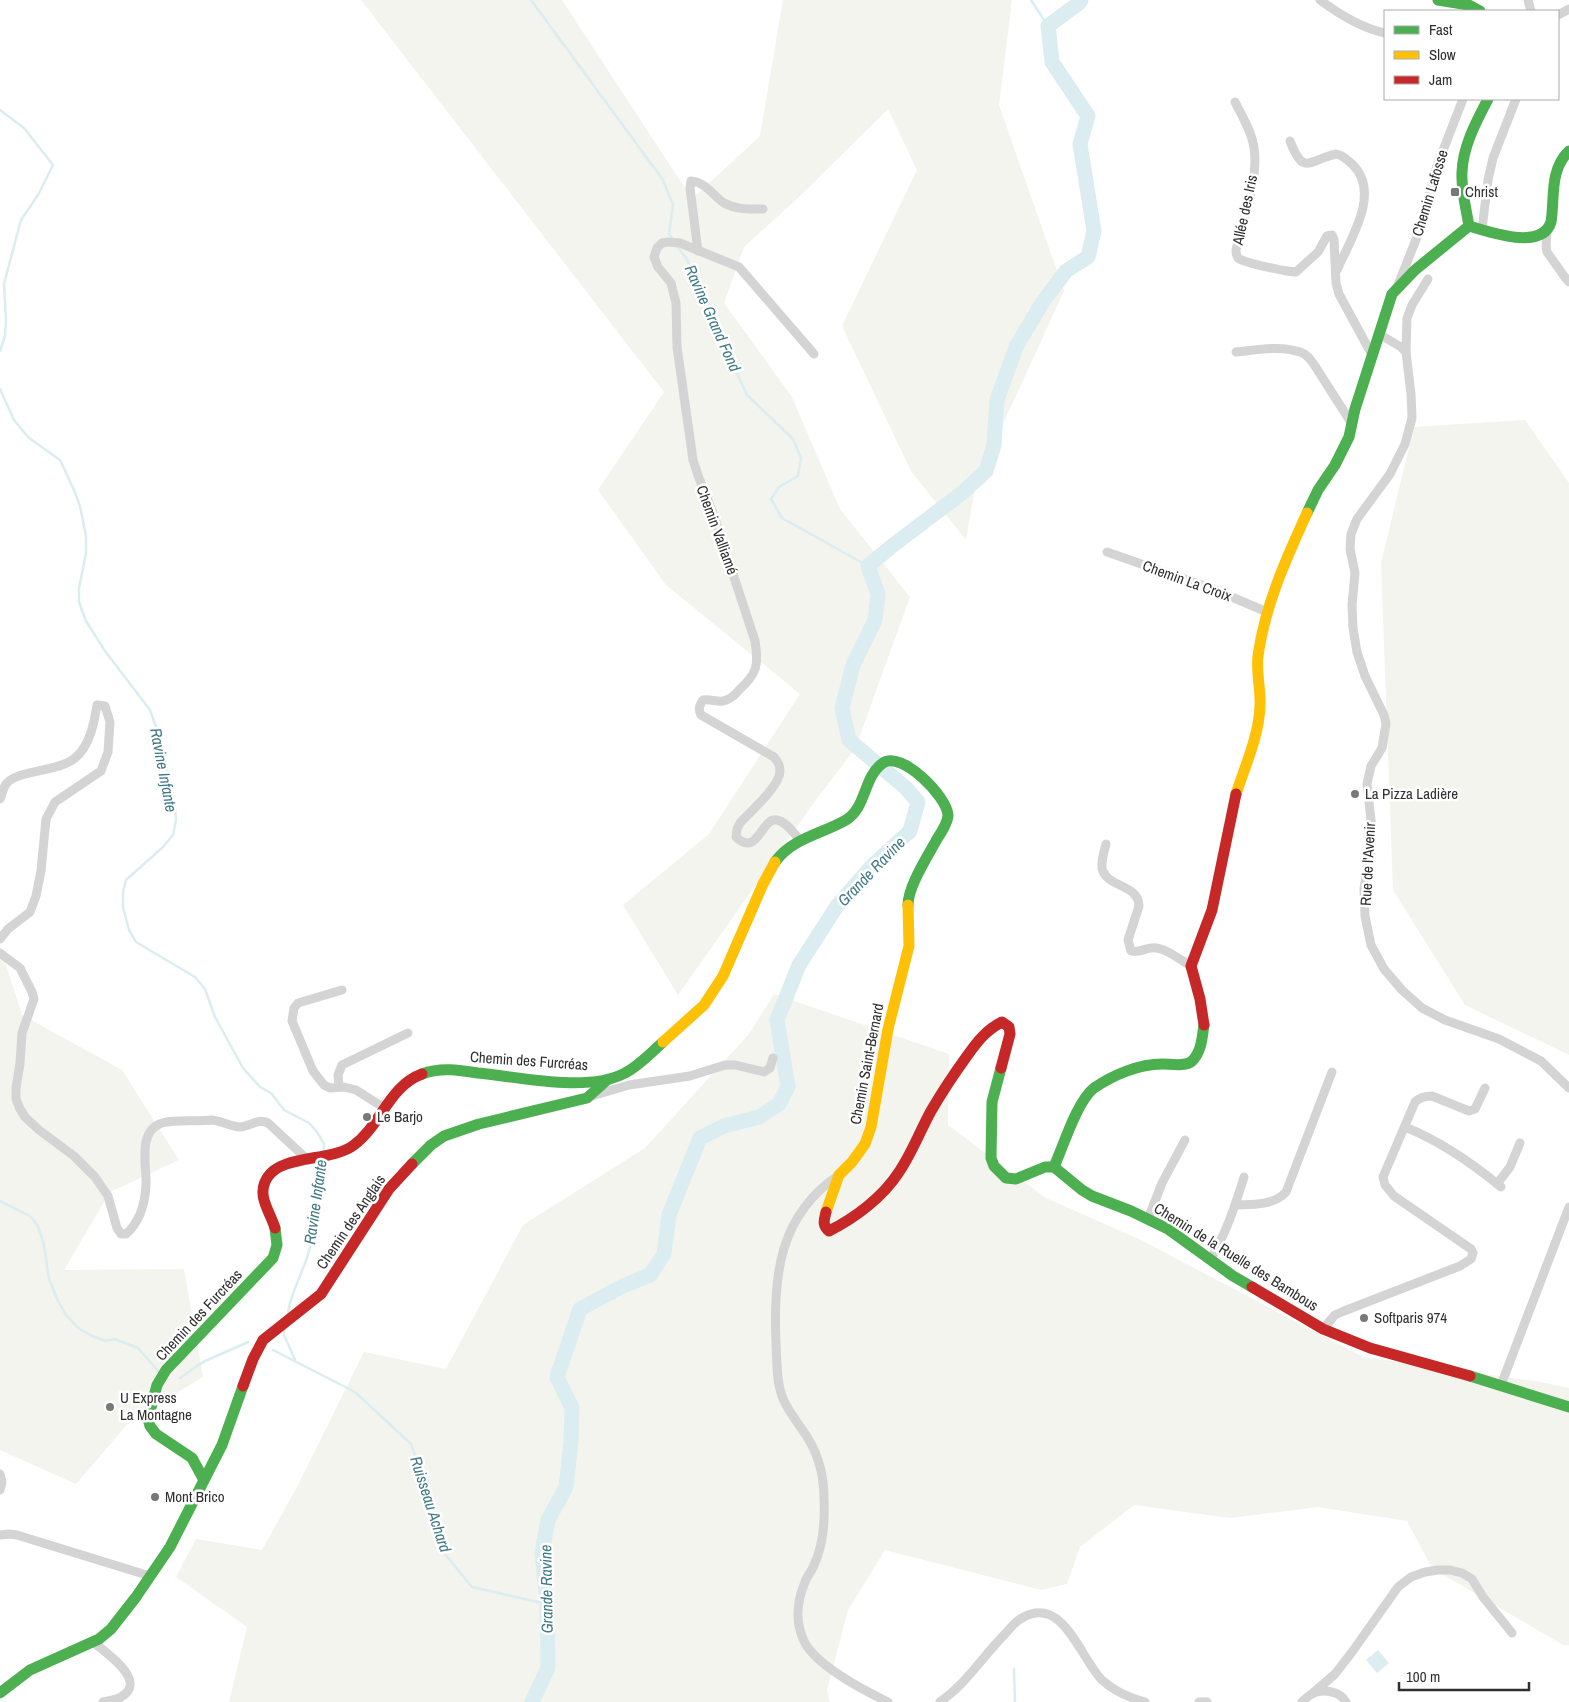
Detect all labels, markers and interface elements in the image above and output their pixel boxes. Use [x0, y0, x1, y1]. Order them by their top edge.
legend [1384, 10, 1559, 100]
text: Fast [1429, 19, 1453, 40]
text: Slow [1429, 44, 1456, 65]
text: Jam [1429, 69, 1452, 90]
street label: Chemin Lafosse [1406, 147, 1453, 239]
street label: Allée des Iris [1227, 173, 1262, 248]
place label: Christ [1465, 181, 1498, 202]
marker: Christ [1449, 186, 1461, 198]
water label: Ravine Grand Fond [680, 261, 747, 376]
street label: Chemin Valliamé [692, 482, 743, 577]
street label: Chemin La Croix [1140, 555, 1235, 607]
water label: Ravine Infante [145, 726, 183, 814]
place label: La Pizza Ladière [1365, 783, 1458, 804]
marker: La Pizza Ladière [1349, 788, 1361, 800]
street label: Rue de l'Avenir [1355, 822, 1380, 906]
water label: Grande Ravine [832, 831, 910, 911]
street label: Chemin Saint-Bernard [844, 1002, 889, 1126]
street label: Chemin des Furcréas [469, 1046, 589, 1075]
place label: Le Barjo [377, 1106, 423, 1127]
marker: Le Barjo [361, 1111, 373, 1123]
water label: Ravine Infante [298, 1158, 332, 1246]
street label: Chemin des Anglais [311, 1170, 390, 1273]
street label: Chemin de la Ruelle des Bambous [1150, 1197, 1322, 1316]
street label: Chemin des Furcréas [151, 1264, 247, 1365]
place label: Softparis 974 [1374, 1307, 1447, 1328]
marker: Softparis 974 [1358, 1312, 1370, 1324]
place label: U Express La Montagne [120, 1387, 192, 1425]
marker: U Express La Montagne [104, 1401, 116, 1413]
water label: Ruisseau Achard [405, 1453, 457, 1556]
place label: Mont Brico [165, 1486, 225, 1507]
marker: Mont Brico [149, 1491, 161, 1503]
water label: Grande Ravine [534, 1544, 558, 1634]
scale bar [1399, 1660, 1529, 1692]
text: 100 m [1406, 1666, 1440, 1687]

